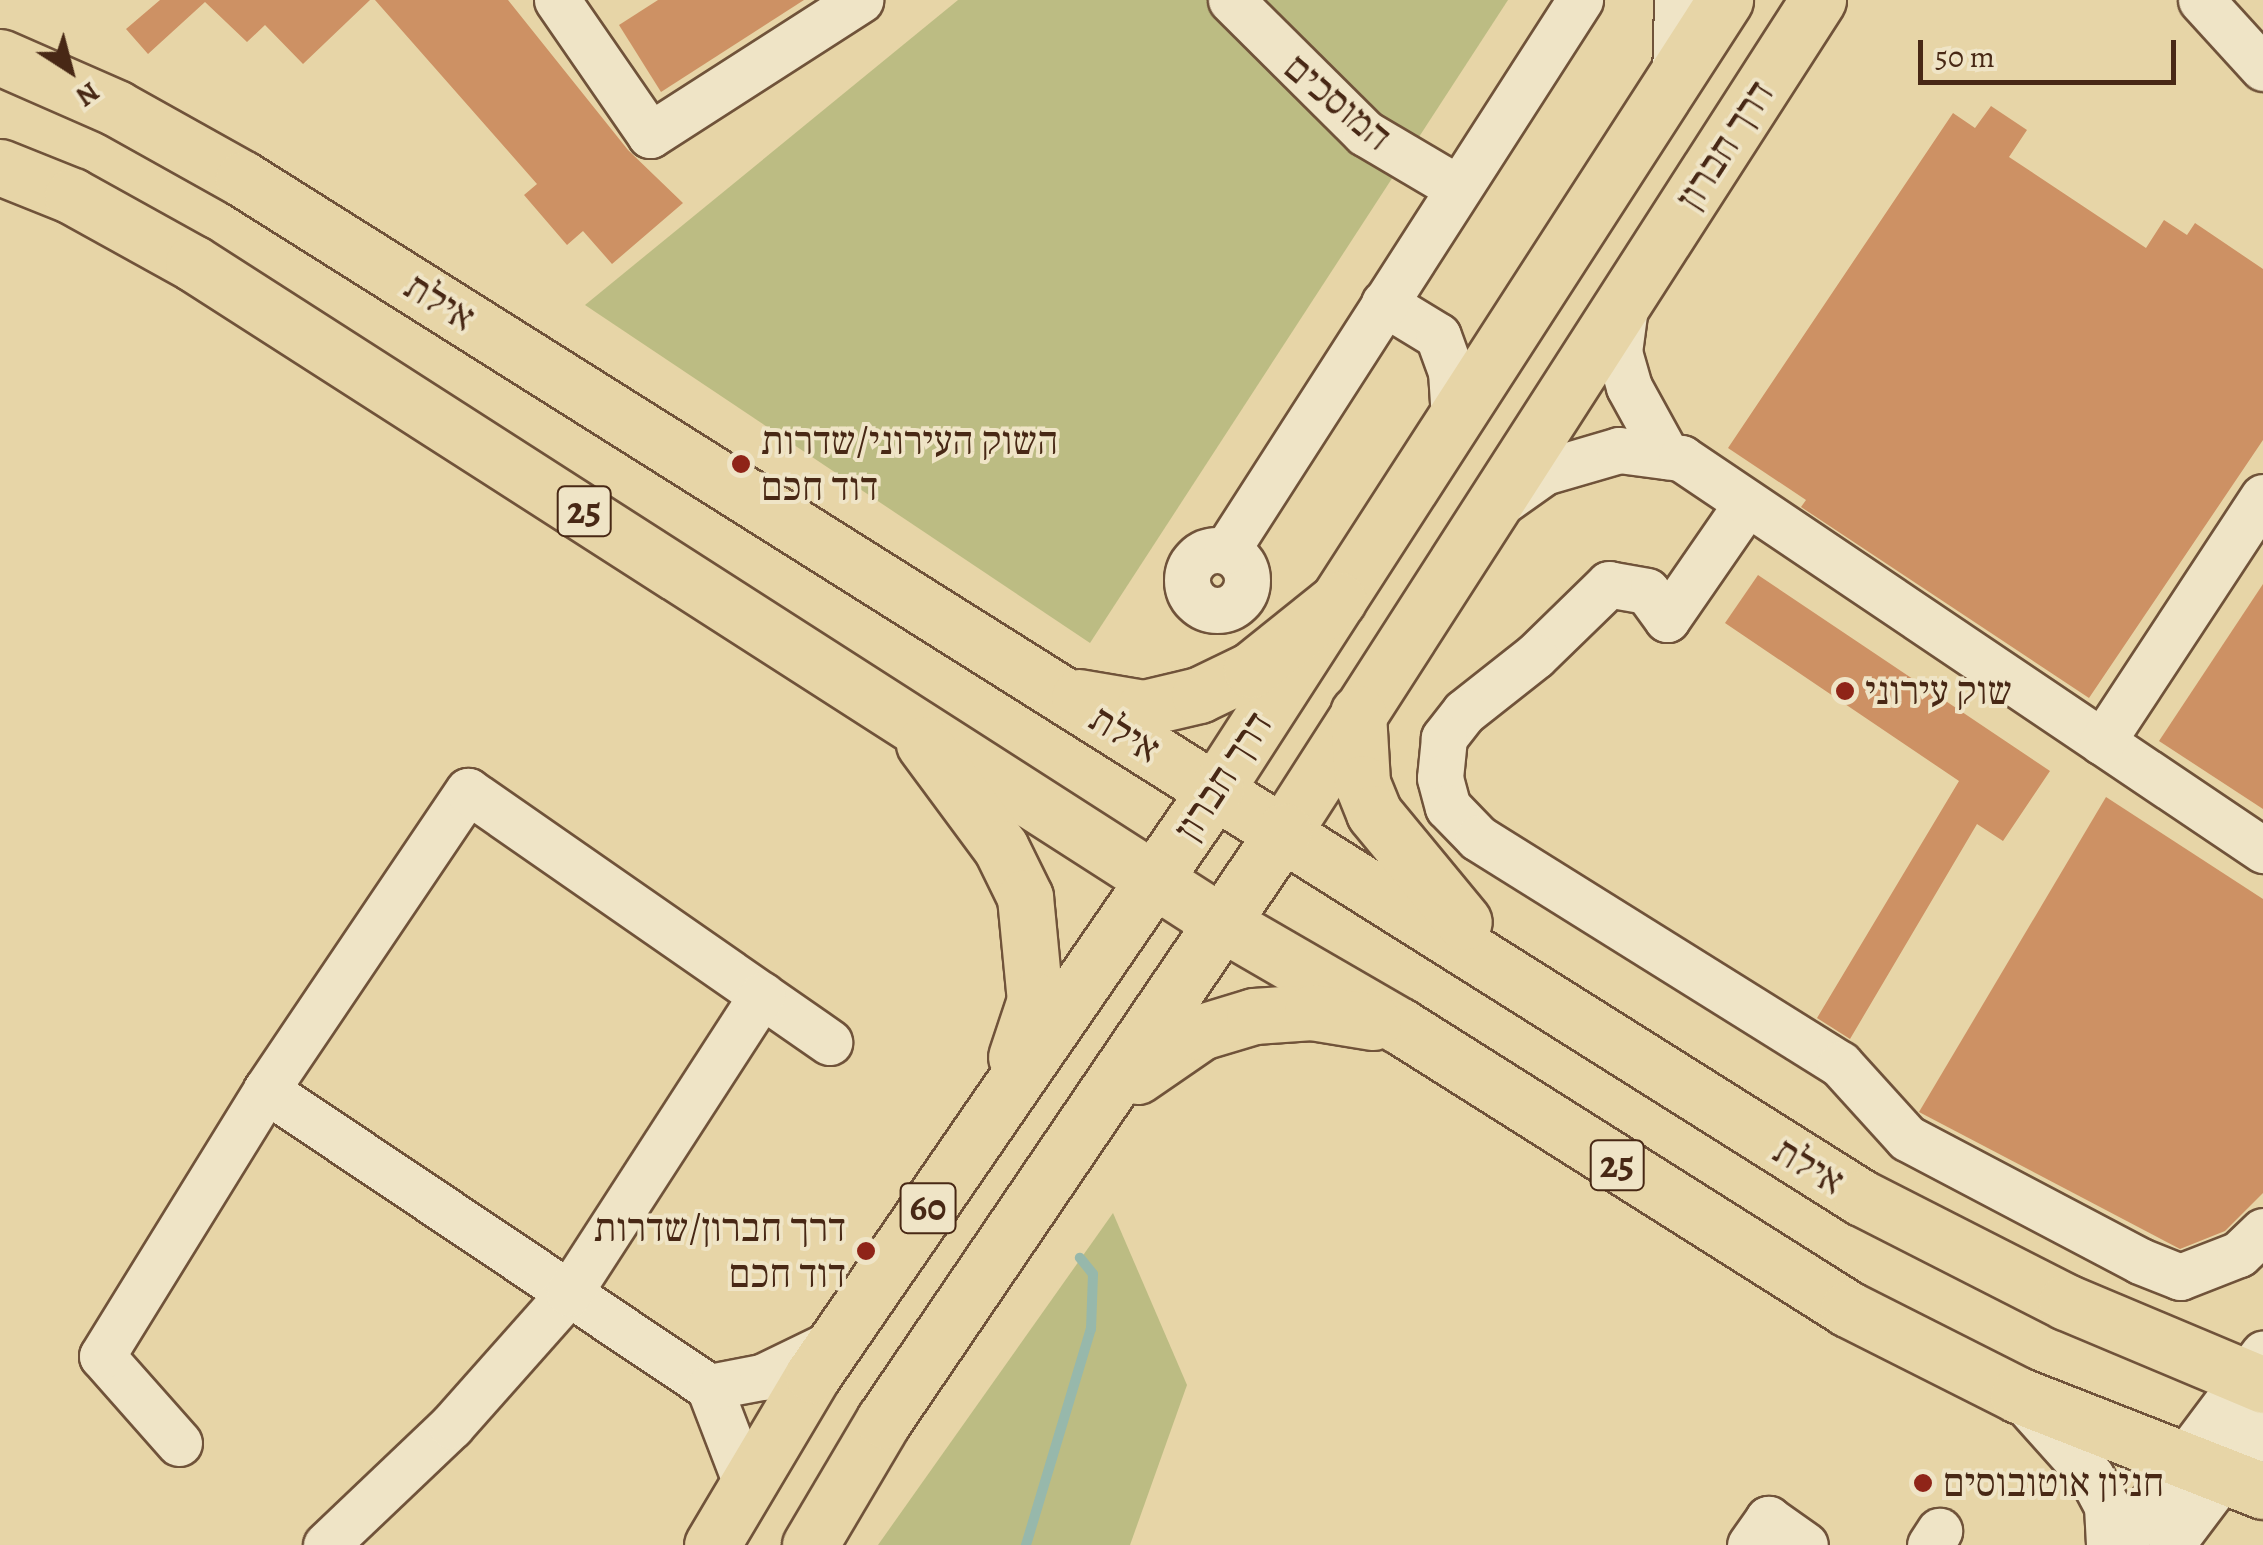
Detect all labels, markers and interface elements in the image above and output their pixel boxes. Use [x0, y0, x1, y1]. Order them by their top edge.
north arrow [20, 20, 120, 120]
scale bar [1923, 20, 2180, 82]
text: 50 m [1935, 37, 1995, 77]
street label: המוסכים [1275, 43, 1401, 161]
street label: דרך חברון [1666, 71, 1784, 219]
text: N [68, 73, 107, 116]
street label: אילת [396, 262, 484, 342]
place label: השוק העירוני/שדרות דוד חכם [761, 417, 1058, 511]
marker: השוק העירוני/שדרות דוד חכם [730, 453, 752, 475]
road number: 25 [556, 478, 612, 544]
place label: שוק עירוני [1865, 667, 2012, 715]
marker: שוק עירוני [1834, 680, 1856, 702]
street label: אילת [1081, 694, 1169, 774]
street label: דרך חברון [1164, 702, 1282, 850]
street label: אילת [1765, 1126, 1853, 1206]
road number: 25 [1590, 1132, 1644, 1198]
road number: 60 [898, 1175, 958, 1241]
place label: דרך חברון/שדרות דוד חכם [594, 1204, 846, 1298]
marker: דרך חברון/שדרות דוד חכם [855, 1240, 877, 1262]
place label: חניון אוטובוסים [1943, 1459, 2164, 1507]
marker: חניון אוטובוסים [1912, 1472, 1934, 1494]

